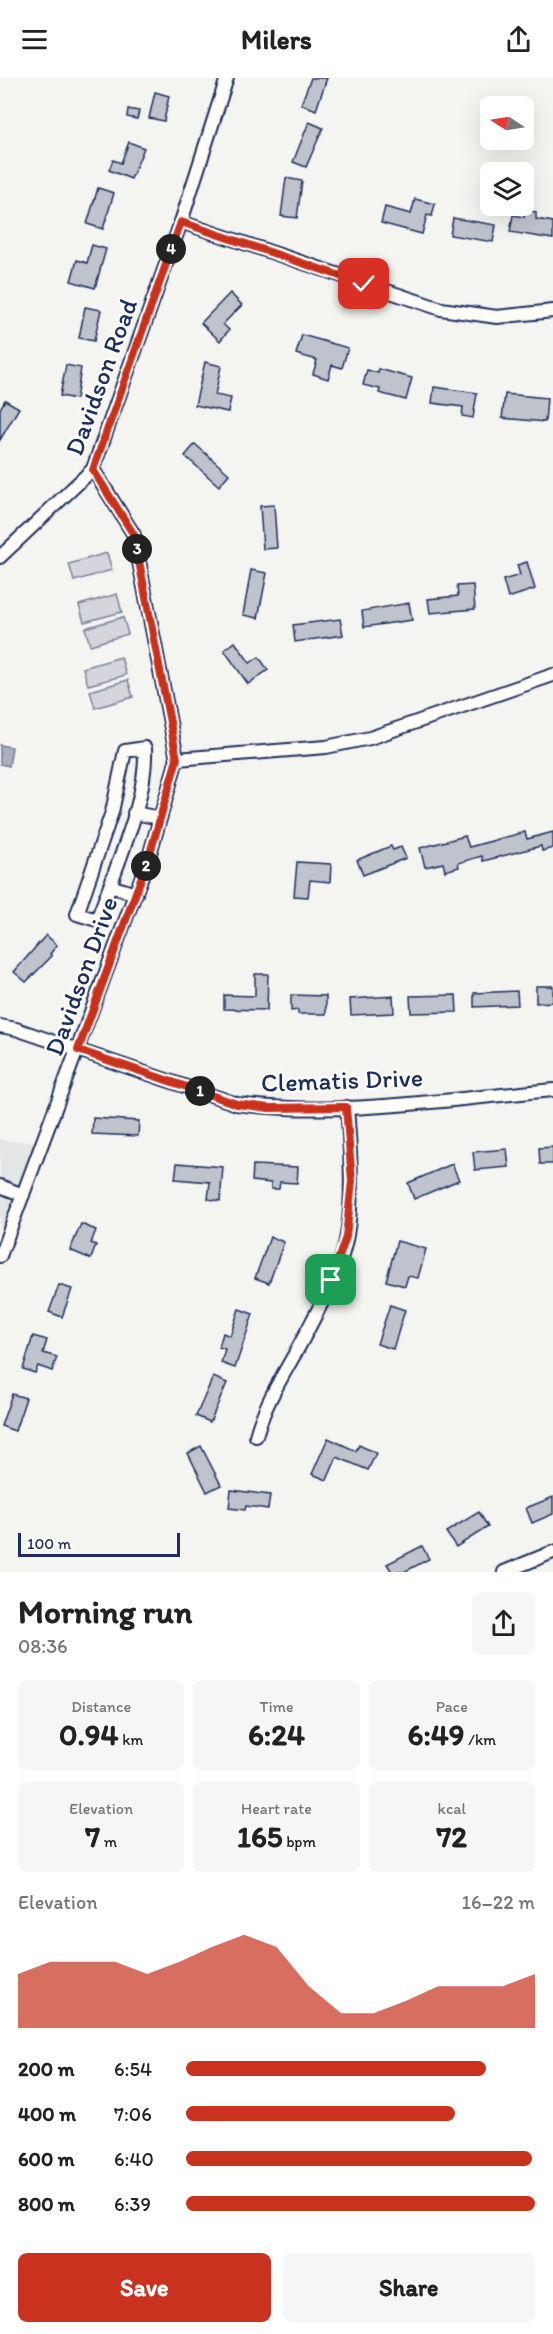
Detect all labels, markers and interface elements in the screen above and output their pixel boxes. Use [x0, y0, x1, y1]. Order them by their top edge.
icon: menu [18, 23, 51, 56]
text: Milers [241, 23, 312, 56]
icon: share [502, 23, 535, 56]
north arrow [480, 96, 534, 150]
map controls [480, 96, 534, 216]
button: layers [480, 162, 534, 216]
pin: 4 [156, 234, 186, 264]
text: 4 [166, 239, 176, 258]
pin [338, 258, 389, 309]
icon: check [347, 267, 380, 300]
street label: Davidson Road [58, 294, 144, 460]
pin: 3 [122, 534, 152, 564]
text: 3 [133, 539, 141, 558]
pin: 2 [131, 851, 161, 881]
text: 2 [142, 856, 150, 875]
street label: Davidson Drive [37, 892, 125, 1060]
street label: Clematis Drive [260, 1061, 424, 1099]
pin: 1 [185, 1076, 215, 1106]
text: 1 [196, 1081, 204, 1100]
pin [305, 1254, 356, 1305]
icon: arrive [314, 1263, 347, 1296]
scale bar [18, 1530, 180, 1558]
text: 100 m [27, 1534, 71, 1553]
text: Morning run [18, 1592, 193, 1631]
button: share [472, 1592, 535, 1655]
text: 08:36 [18, 1634, 68, 1658]
text: Distance [71, 1697, 131, 1716]
text: Time [259, 1697, 294, 1716]
text: Pace [436, 1697, 468, 1716]
text: 0.94 [59, 1716, 119, 1753]
text: 6:24 [248, 1716, 305, 1753]
text: 6:49 [408, 1716, 465, 1753]
text: km [119, 1730, 143, 1749]
text: /km [465, 1730, 496, 1749]
text: Elevation [69, 1799, 133, 1818]
text: Heart rate [241, 1799, 312, 1818]
text: kcal [438, 1799, 466, 1818]
text: 7 [85, 1818, 100, 1855]
text: 165 [237, 1818, 283, 1855]
text: 72 [436, 1818, 467, 1855]
text: m [100, 1832, 117, 1851]
text: bpm [283, 1832, 316, 1851]
text: Elevation [18, 1890, 97, 1914]
text: 16–22 m [462, 1890, 535, 1914]
text: 200 m [18, 2057, 74, 2081]
text: 6:54 [114, 2057, 152, 2081]
text: 400 m [18, 2102, 76, 2126]
text: 7:06 [114, 2102, 152, 2126]
text: 600 m [18, 2147, 75, 2171]
text: 6:40 [114, 2147, 154, 2171]
text: 800 m [18, 2192, 75, 2216]
text: 6:39 [114, 2192, 151, 2216]
button: Save [18, 2253, 271, 2322]
button: Share [283, 2253, 535, 2322]

